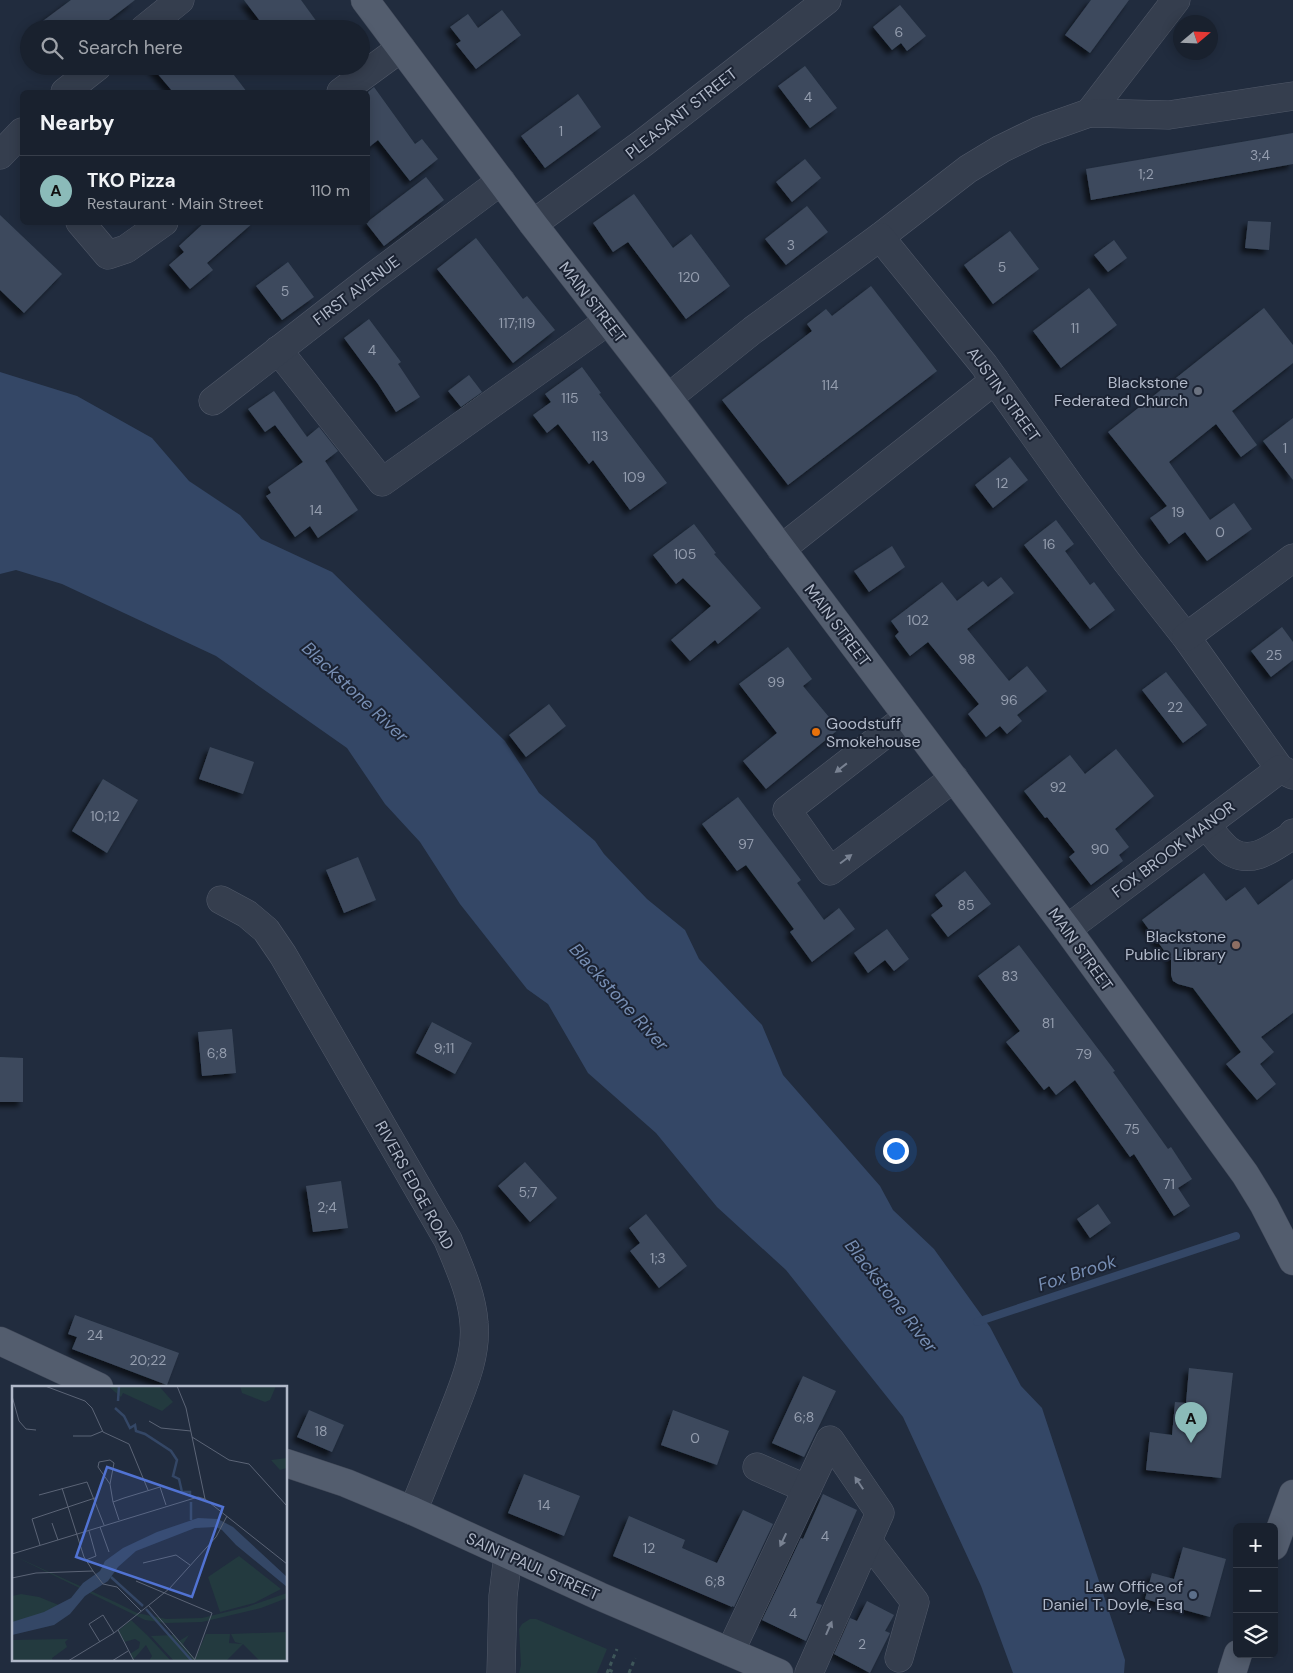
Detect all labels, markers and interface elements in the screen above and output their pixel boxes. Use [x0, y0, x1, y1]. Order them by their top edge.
north arrow [1173, 15, 1218, 60]
search box [20, 20, 370, 75]
house number: 6 [895, 23, 903, 41]
icon: search [38, 34, 66, 62]
text: Search here [78, 35, 183, 60]
street label: PLEASANT STREET [621, 63, 741, 164]
house number: 4 [804, 88, 813, 106]
text: Nearby [40, 109, 114, 137]
house number: 1 [559, 122, 563, 140]
house number: 3;4 [1250, 146, 1270, 164]
house number: 1;2 [1138, 165, 1154, 183]
text: TKO Pizza [87, 168, 176, 193]
text: A [50, 180, 62, 201]
text: 110 m [311, 180, 350, 201]
text: Restaurant · Main Street [87, 193, 263, 214]
house number: 3 [787, 236, 795, 254]
street label: FIRST AVENUE [309, 251, 404, 330]
street label: MAIN STREET [554, 257, 631, 347]
house number: 5 [998, 258, 1006, 276]
house number: 120 [678, 268, 700, 286]
house number: 5 [281, 282, 289, 300]
house number: 117;119 [499, 314, 535, 332]
house number: 11 [1071, 319, 1079, 337]
house number: 4 [368, 341, 377, 359]
street label: AUSTIN STREET [962, 343, 1045, 446]
place label: Blackstone Federated Church [1054, 372, 1188, 411]
house number: 114 [821, 376, 839, 394]
marker: Blackstone Federated Church [1192, 385, 1204, 397]
house number: 115 [561, 389, 579, 407]
house number: 113 [591, 427, 609, 445]
house number: 1 [1283, 439, 1287, 457]
house number: 109 [623, 468, 646, 486]
house number: 12 [996, 474, 1008, 492]
house number: 14 [310, 501, 323, 519]
house number: 19 [1171, 503, 1185, 521]
house number: 0 [1215, 523, 1225, 541]
house number: 16 [1042, 535, 1056, 553]
house number: 105 [674, 545, 696, 563]
street label: MAIN STREET [800, 580, 875, 671]
house number: 102 [907, 611, 929, 629]
water label: Blackstone River [297, 636, 414, 749]
house number: 25 [1266, 646, 1282, 664]
house number: 98 [958, 650, 976, 668]
house number: 99 [767, 673, 785, 691]
house number: 96 [1000, 691, 1018, 709]
house number: 22 [1167, 698, 1183, 716]
place label: Goodstuff Smokehouse [826, 713, 921, 752]
marker: Goodstuff Smokehouse [810, 726, 822, 738]
one-way arrow [835, 763, 848, 774]
house number: 92 [1050, 778, 1066, 796]
street label: FOX BROOK MANOR [1108, 796, 1239, 903]
house number: 10;12 [90, 807, 120, 825]
house number: 97 [738, 835, 754, 853]
house number: 90 [1091, 840, 1109, 858]
one-way arrow [839, 854, 853, 864]
house number: 85 [957, 896, 975, 914]
street label: MAIN STREET [1043, 904, 1118, 995]
place label: Blackstone Public Library [1125, 926, 1226, 965]
water label: Blackstone River [564, 938, 675, 1057]
marker: Blackstone Public Library [1230, 939, 1242, 951]
house number: 83 [1002, 967, 1018, 985]
house number: 81 [1042, 1014, 1054, 1032]
house number: 9;11 [434, 1039, 454, 1057]
house number: 6;8 [207, 1044, 227, 1062]
house number: 79 [1076, 1045, 1092, 1063]
street label: RIVERS EDGE ROAD [370, 1117, 459, 1253]
house number: 75 [1124, 1120, 1140, 1138]
your location [883, 1138, 909, 1164]
house number: 71 [1163, 1175, 1175, 1193]
house number: 5;7 [518, 1183, 538, 1201]
house number: 2;4 [317, 1198, 337, 1216]
water label: Blackstone River [839, 1234, 944, 1359]
house number: 1;3 [650, 1249, 666, 1267]
water label: Fox Brook [1035, 1249, 1120, 1297]
house number: 24 [87, 1326, 104, 1344]
house number: 20;22 [130, 1351, 166, 1369]
inset map [12, 1386, 288, 1660]
pin: A [1175, 1402, 1207, 1443]
house number: 6;8 [794, 1408, 814, 1426]
house number: 18 [315, 1422, 327, 1440]
house number: 0 [690, 1429, 700, 1447]
one-way arrow [854, 1476, 864, 1490]
house number: 14 [538, 1496, 551, 1514]
map controls [1233, 1523, 1278, 1658]
button: + [1233, 1523, 1278, 1568]
house number: 4 [821, 1527, 830, 1545]
street label: SAINT PAUL STREET [463, 1528, 603, 1605]
one-way arrow [779, 1533, 787, 1547]
house number: 12 [643, 1539, 655, 1557]
button: − [1233, 1568, 1278, 1613]
house number: 6;8 [705, 1572, 725, 1590]
place label: Law Office of Daniel T. Doyle, Esq [1043, 1576, 1183, 1615]
marker: Law Office of Daniel T. Doyle, Esq [1187, 1589, 1199, 1601]
house number: 4 [789, 1604, 798, 1622]
button: layers [1233, 1613, 1278, 1658]
one-way arrow [826, 1621, 834, 1635]
house number: 2 [858, 1635, 866, 1653]

